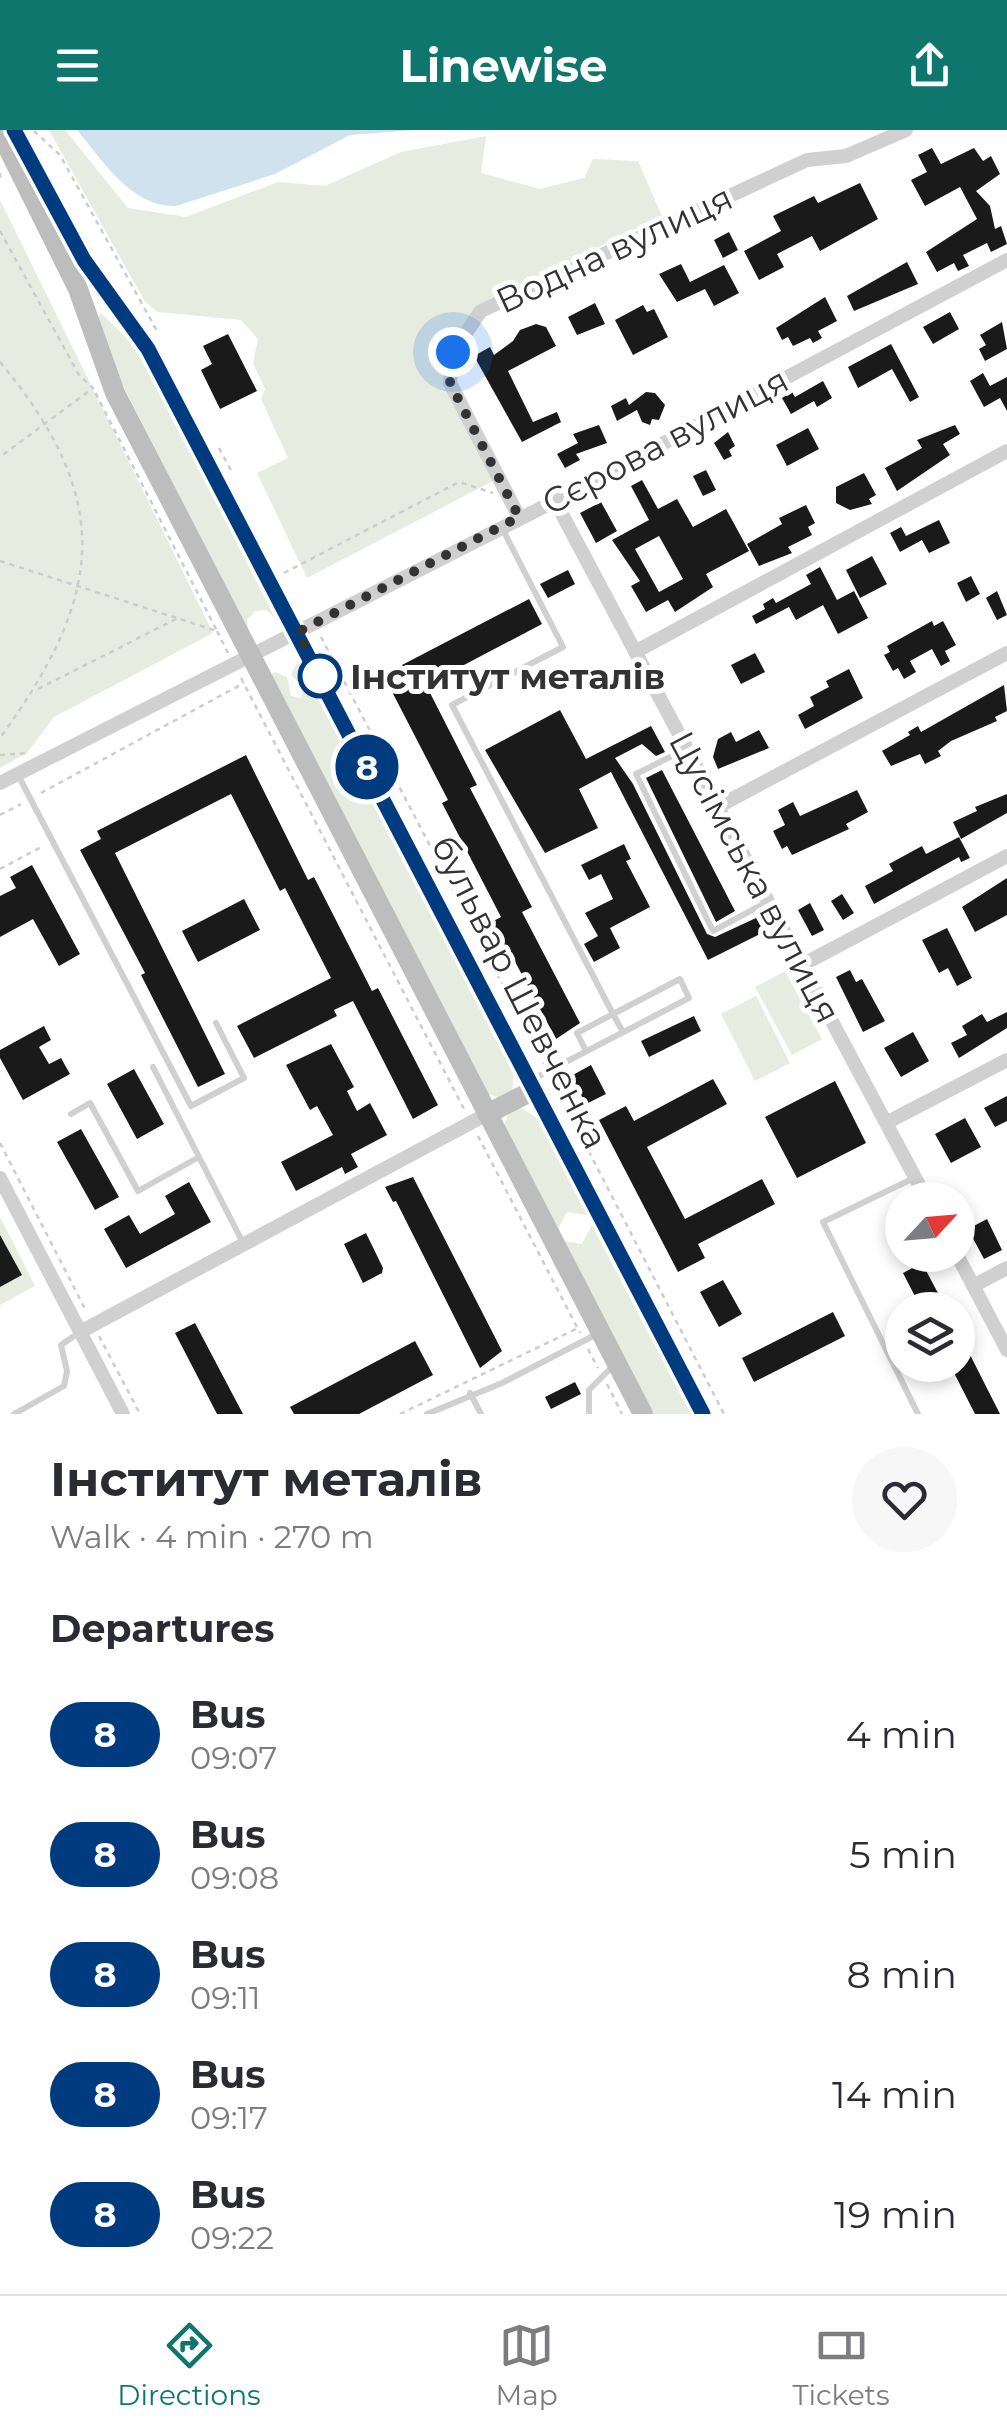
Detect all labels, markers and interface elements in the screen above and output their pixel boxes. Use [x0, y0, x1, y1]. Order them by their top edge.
icon: menu [50, 38, 105, 93]
text: Linewise [400, 38, 607, 93]
icon: share [902, 38, 957, 93]
street label: Водна вулиця [489, 175, 739, 323]
your location [428, 327, 478, 377]
street label: Сєрова вулиця [534, 358, 796, 524]
marker: Інститут металів [299, 655, 341, 697]
place label: Інститут металів [350, 655, 665, 698]
street label: Цусімська вулиця [660, 724, 850, 1030]
line badge: 8 [334, 734, 400, 800]
text: 8 [355, 746, 379, 789]
street label: бульвар Шевченка [422, 828, 618, 1156]
north arrow [885, 1182, 975, 1272]
map controls [885, 1182, 975, 1382]
button: layers [885, 1292, 975, 1382]
button: heart [852, 1447, 957, 1552]
text: Інститут металів [50, 1450, 482, 1508]
text: Walk · 4 min · 270 m [50, 1517, 374, 1556]
text: Departures [50, 1605, 274, 1652]
text: Bus [190, 1691, 265, 1738]
text: 4 min [846, 1711, 957, 1758]
text: 8 [93, 1713, 117, 1756]
text: 09:07 [190, 1738, 277, 1777]
text: Bus [190, 1811, 265, 1858]
text: 5 min [849, 1831, 957, 1878]
text: 8 [93, 1833, 117, 1876]
text: 09:08 [190, 1858, 279, 1897]
text: Bus [190, 1931, 265, 1978]
text: 8 min [847, 1951, 957, 1998]
text: 8 [93, 1953, 117, 1996]
text: 09:11 [190, 1978, 261, 2017]
text: Bus [190, 2051, 265, 2098]
text: 14 min [832, 2071, 957, 2118]
text: 8 [93, 2073, 117, 2116]
text: 09:17 [190, 2098, 268, 2137]
text: Bus [190, 2171, 265, 2218]
text: 19 min [834, 2191, 957, 2238]
text: 8 [93, 2193, 117, 2236]
text: 09:22 [190, 2218, 274, 2257]
tab: Directions [117, 2318, 261, 2412]
tab: Map [495, 2318, 558, 2412]
tab: Tickets [792, 2318, 890, 2412]

